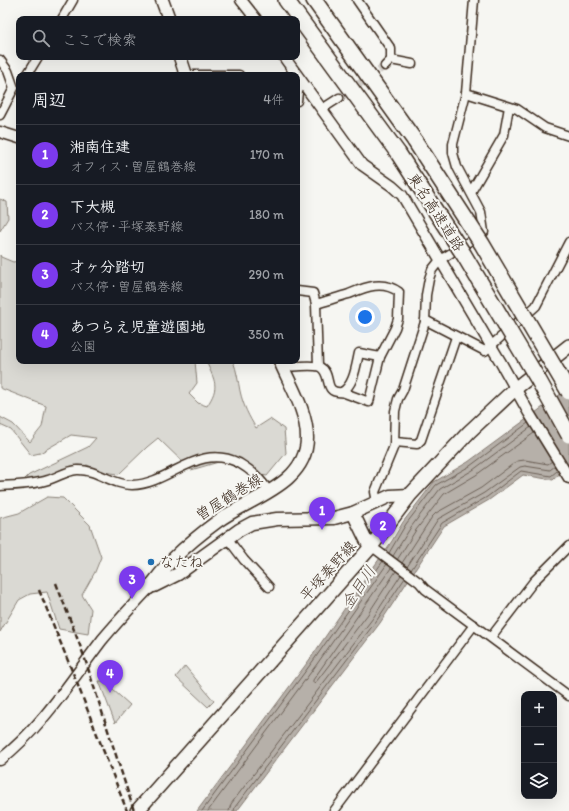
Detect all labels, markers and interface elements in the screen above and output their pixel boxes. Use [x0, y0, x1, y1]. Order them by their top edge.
search box [16, 16, 300, 60]
icon: search [30, 27, 52, 49]
text: ここで検索 [62, 31, 137, 49]
text: 周辺 [32, 90, 66, 110]
text: 4件 [263, 92, 284, 107]
text: 湘南住建 [70, 138, 130, 156]
text: 1 [42, 147, 48, 162]
text: 170 m [250, 147, 284, 162]
text: オフィス · 曽屋鶴巻線 [70, 159, 196, 174]
street label: 東名高速道路 [404, 169, 468, 255]
text: 下大槻 [70, 198, 115, 216]
text: 2 [42, 207, 48, 222]
text: 180 m [249, 207, 284, 222]
text: バス停 · 平塚秦野線 [70, 219, 183, 234]
text: 才ヶ分踏切 [70, 258, 145, 276]
text: 3 [41, 267, 49, 282]
text: 290 m [248, 267, 284, 282]
text: バス停 · 曽屋鶴巻線 [70, 279, 183, 294]
your location [355, 307, 375, 327]
text: あつらえ児童遊園地 [70, 318, 205, 336]
text: 4 [41, 327, 49, 342]
text: 350 m [248, 327, 284, 342]
text: 公園 [70, 339, 96, 354]
street label: 曽屋鶴巻線 [192, 469, 266, 525]
pin: 1 [309, 497, 335, 530]
pin: 2 [370, 512, 396, 545]
street label: 平塚秦野線 [296, 537, 360, 605]
place label: なたね [159, 553, 204, 571]
marker: なたね [146, 557, 156, 567]
water label: 金目川 [337, 562, 380, 612]
pin: 3 [119, 566, 145, 599]
pin: 4 [97, 660, 123, 693]
map controls [521, 691, 557, 799]
button: + [521, 691, 557, 727]
button: − [521, 727, 557, 763]
button: layers [521, 763, 557, 799]

